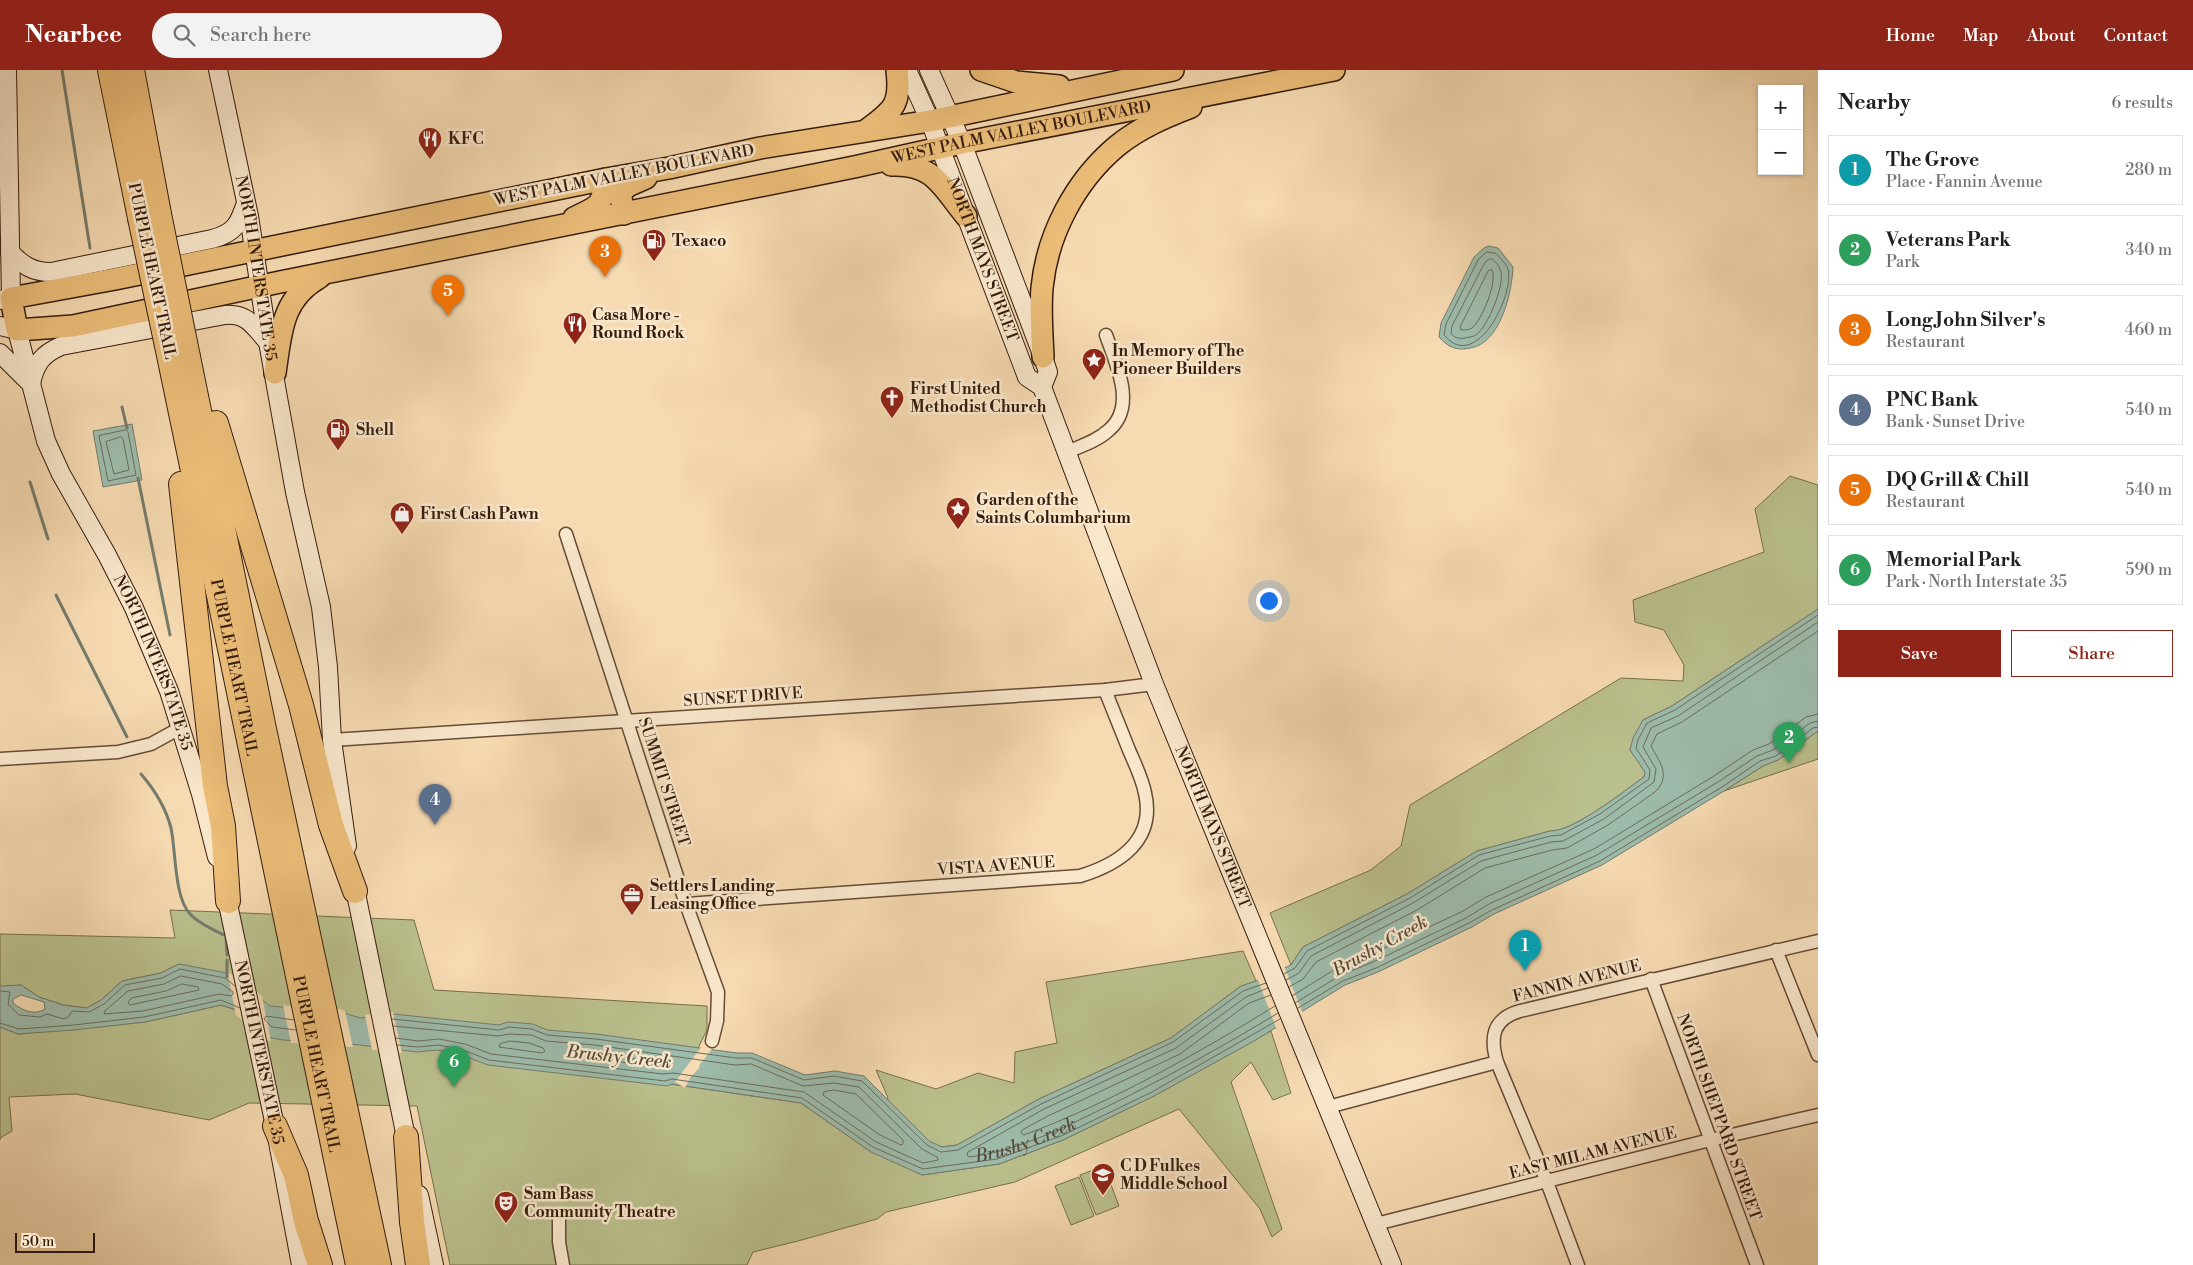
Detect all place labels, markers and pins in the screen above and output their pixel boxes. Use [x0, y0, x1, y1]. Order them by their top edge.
restaurant icon: KFC [417, 126, 443, 160]
place label: KFC [448, 129, 484, 149]
fuel station icon: Texaco [641, 228, 667, 262]
place label: Texaco [672, 231, 726, 251]
pin: 3 [589, 236, 621, 277]
pin: 5 [432, 275, 464, 316]
place label: Casa More - Round Rock [592, 305, 686, 343]
restaurant icon: Casa More - Round Rock [562, 311, 588, 345]
place label: In Memory of The Pioneer Builders [1112, 341, 1245, 379]
place icon: In Memory of The Pioneer Builders [1081, 347, 1107, 381]
place label: First United Methodist Church [910, 379, 1047, 417]
church icon: First United Methodist Church [879, 385, 905, 419]
fuel station icon: Shell [325, 417, 351, 451]
place label: Shell [356, 420, 395, 440]
place label: Garden of the Saints Columbarium [976, 490, 1131, 528]
place icon: Garden of the Saints Columbarium [945, 496, 971, 530]
shop icon: First Cash Pawn [389, 501, 415, 535]
place label: First Cash Pawn [420, 504, 539, 524]
pin: 2 [1773, 722, 1805, 763]
pin: 4 [419, 784, 451, 825]
place label: Settlers Landing Leasing Office [650, 876, 775, 914]
office icon: Settlers Landing Leasing Office [619, 882, 645, 916]
pin: 1 [1509, 930, 1541, 971]
pin: 6 [438, 1046, 470, 1087]
place label: C D Fulkes Middle School [1120, 1156, 1229, 1194]
school or university icon: C D Fulkes Middle School [1090, 1162, 1116, 1196]
place label: Sam Bass Community Theatre [524, 1184, 676, 1222]
theatre icon: Sam Bass Community Theatre [493, 1190, 519, 1224]

